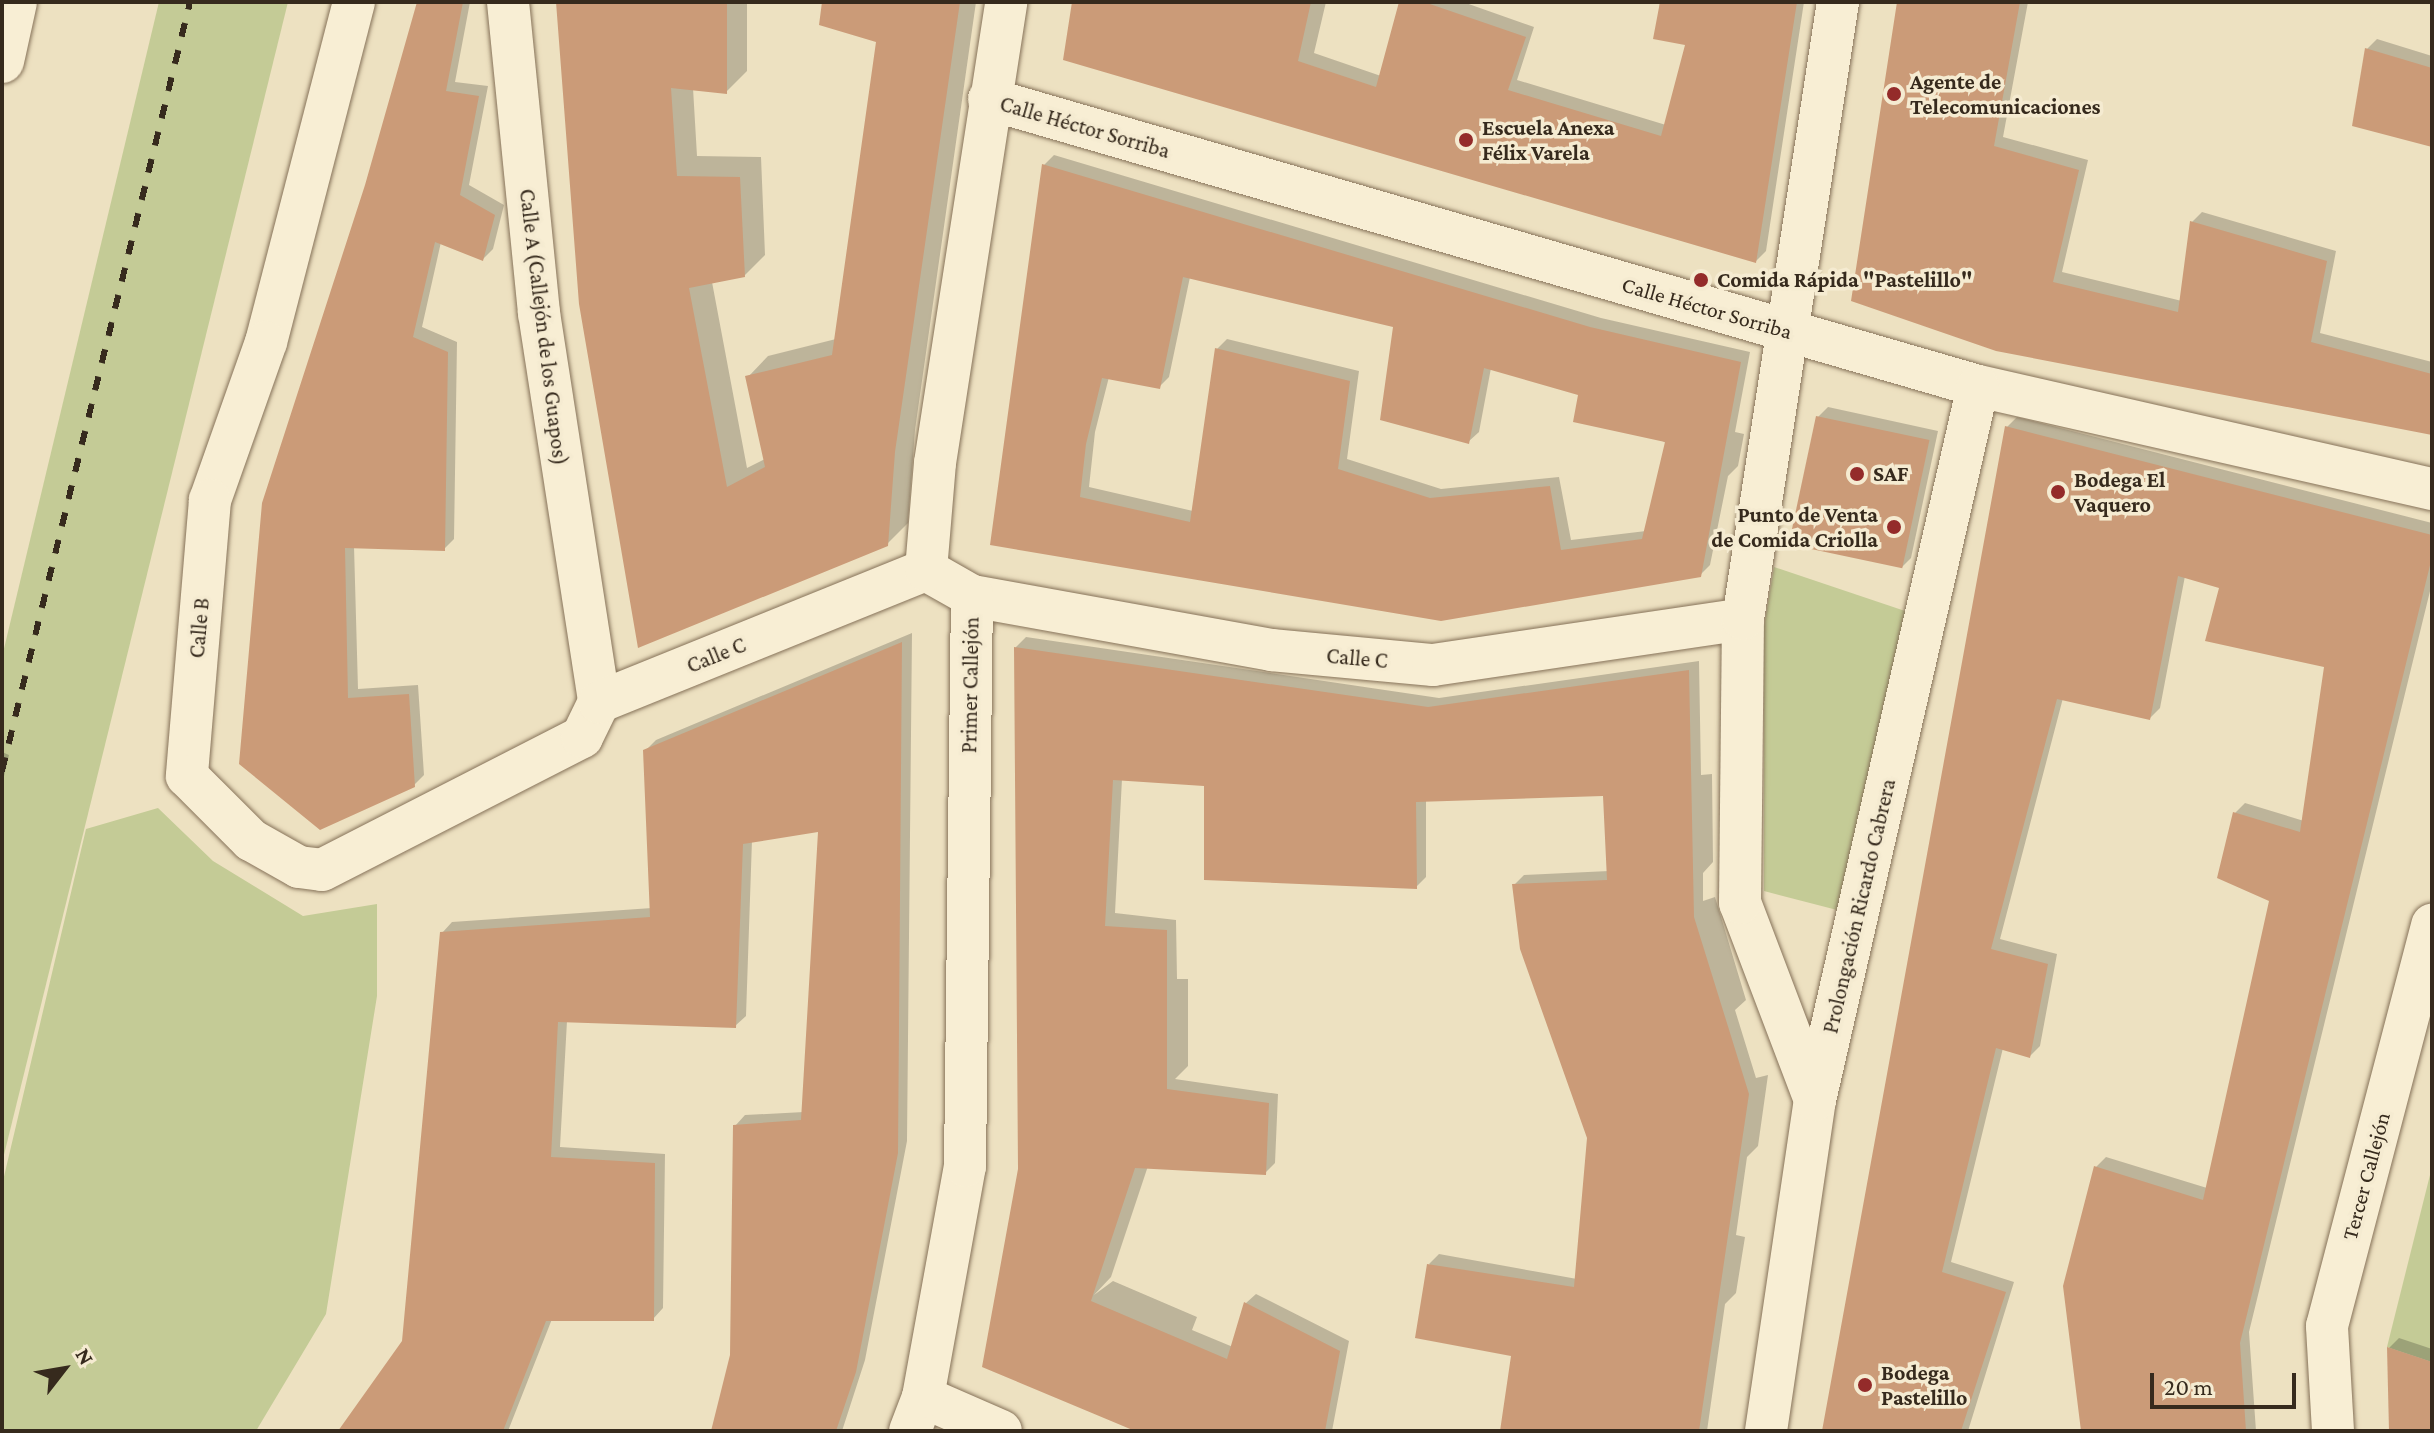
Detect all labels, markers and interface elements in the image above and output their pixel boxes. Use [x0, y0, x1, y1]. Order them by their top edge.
place label: Agente de Telecomunicaciones [1910, 68, 2101, 120]
marker: Agente de Telecomunicaciones [1885, 85, 1903, 103]
street label: Calle Héctor Sorriba [997, 90, 1173, 164]
place label: Escuela Anexa Félix Varela [1482, 114, 1615, 166]
marker: Escuela Anexa Félix Varela [1457, 131, 1475, 149]
street label: Calle A (Callejón de los Guapos) [514, 187, 574, 467]
place label: Comida Rápida "Pastelillo" [1717, 267, 1972, 293]
street label: Calle Héctor Sorriba [1619, 271, 1795, 345]
marker: Comida Rápida "Pastelillo" [1692, 271, 1710, 289]
place label: SAF [1873, 461, 1909, 487]
marker: SAF [1848, 465, 1866, 483]
place label: Bodega El Vaquero [2074, 466, 2166, 518]
marker: Bodega El Vaquero [2049, 483, 2067, 501]
place label: Punto de Venta de Comida Criolla [1711, 501, 1878, 552]
marker: Punto de Venta de Comida Criolla [1885, 518, 1903, 536]
street label: Calle B [183, 597, 215, 659]
street label: Primer Callejón [956, 617, 984, 753]
street label: Calle C [683, 631, 749, 679]
street label: Calle C [1325, 642, 1389, 674]
street label: Prolongación Ricardo Cabrera [1817, 776, 1901, 1036]
street label: Tercer Callejón [2336, 1109, 2396, 1243]
north arrow [24, 1329, 104, 1409]
text: N [70, 1344, 100, 1369]
scale bar [2154, 1357, 2300, 1407]
place label: Bodega Pastelillo [1881, 1359, 1968, 1410]
text: 20 m [2164, 1373, 2213, 1400]
marker: Bodega Pastelillo [1856, 1376, 1874, 1394]

